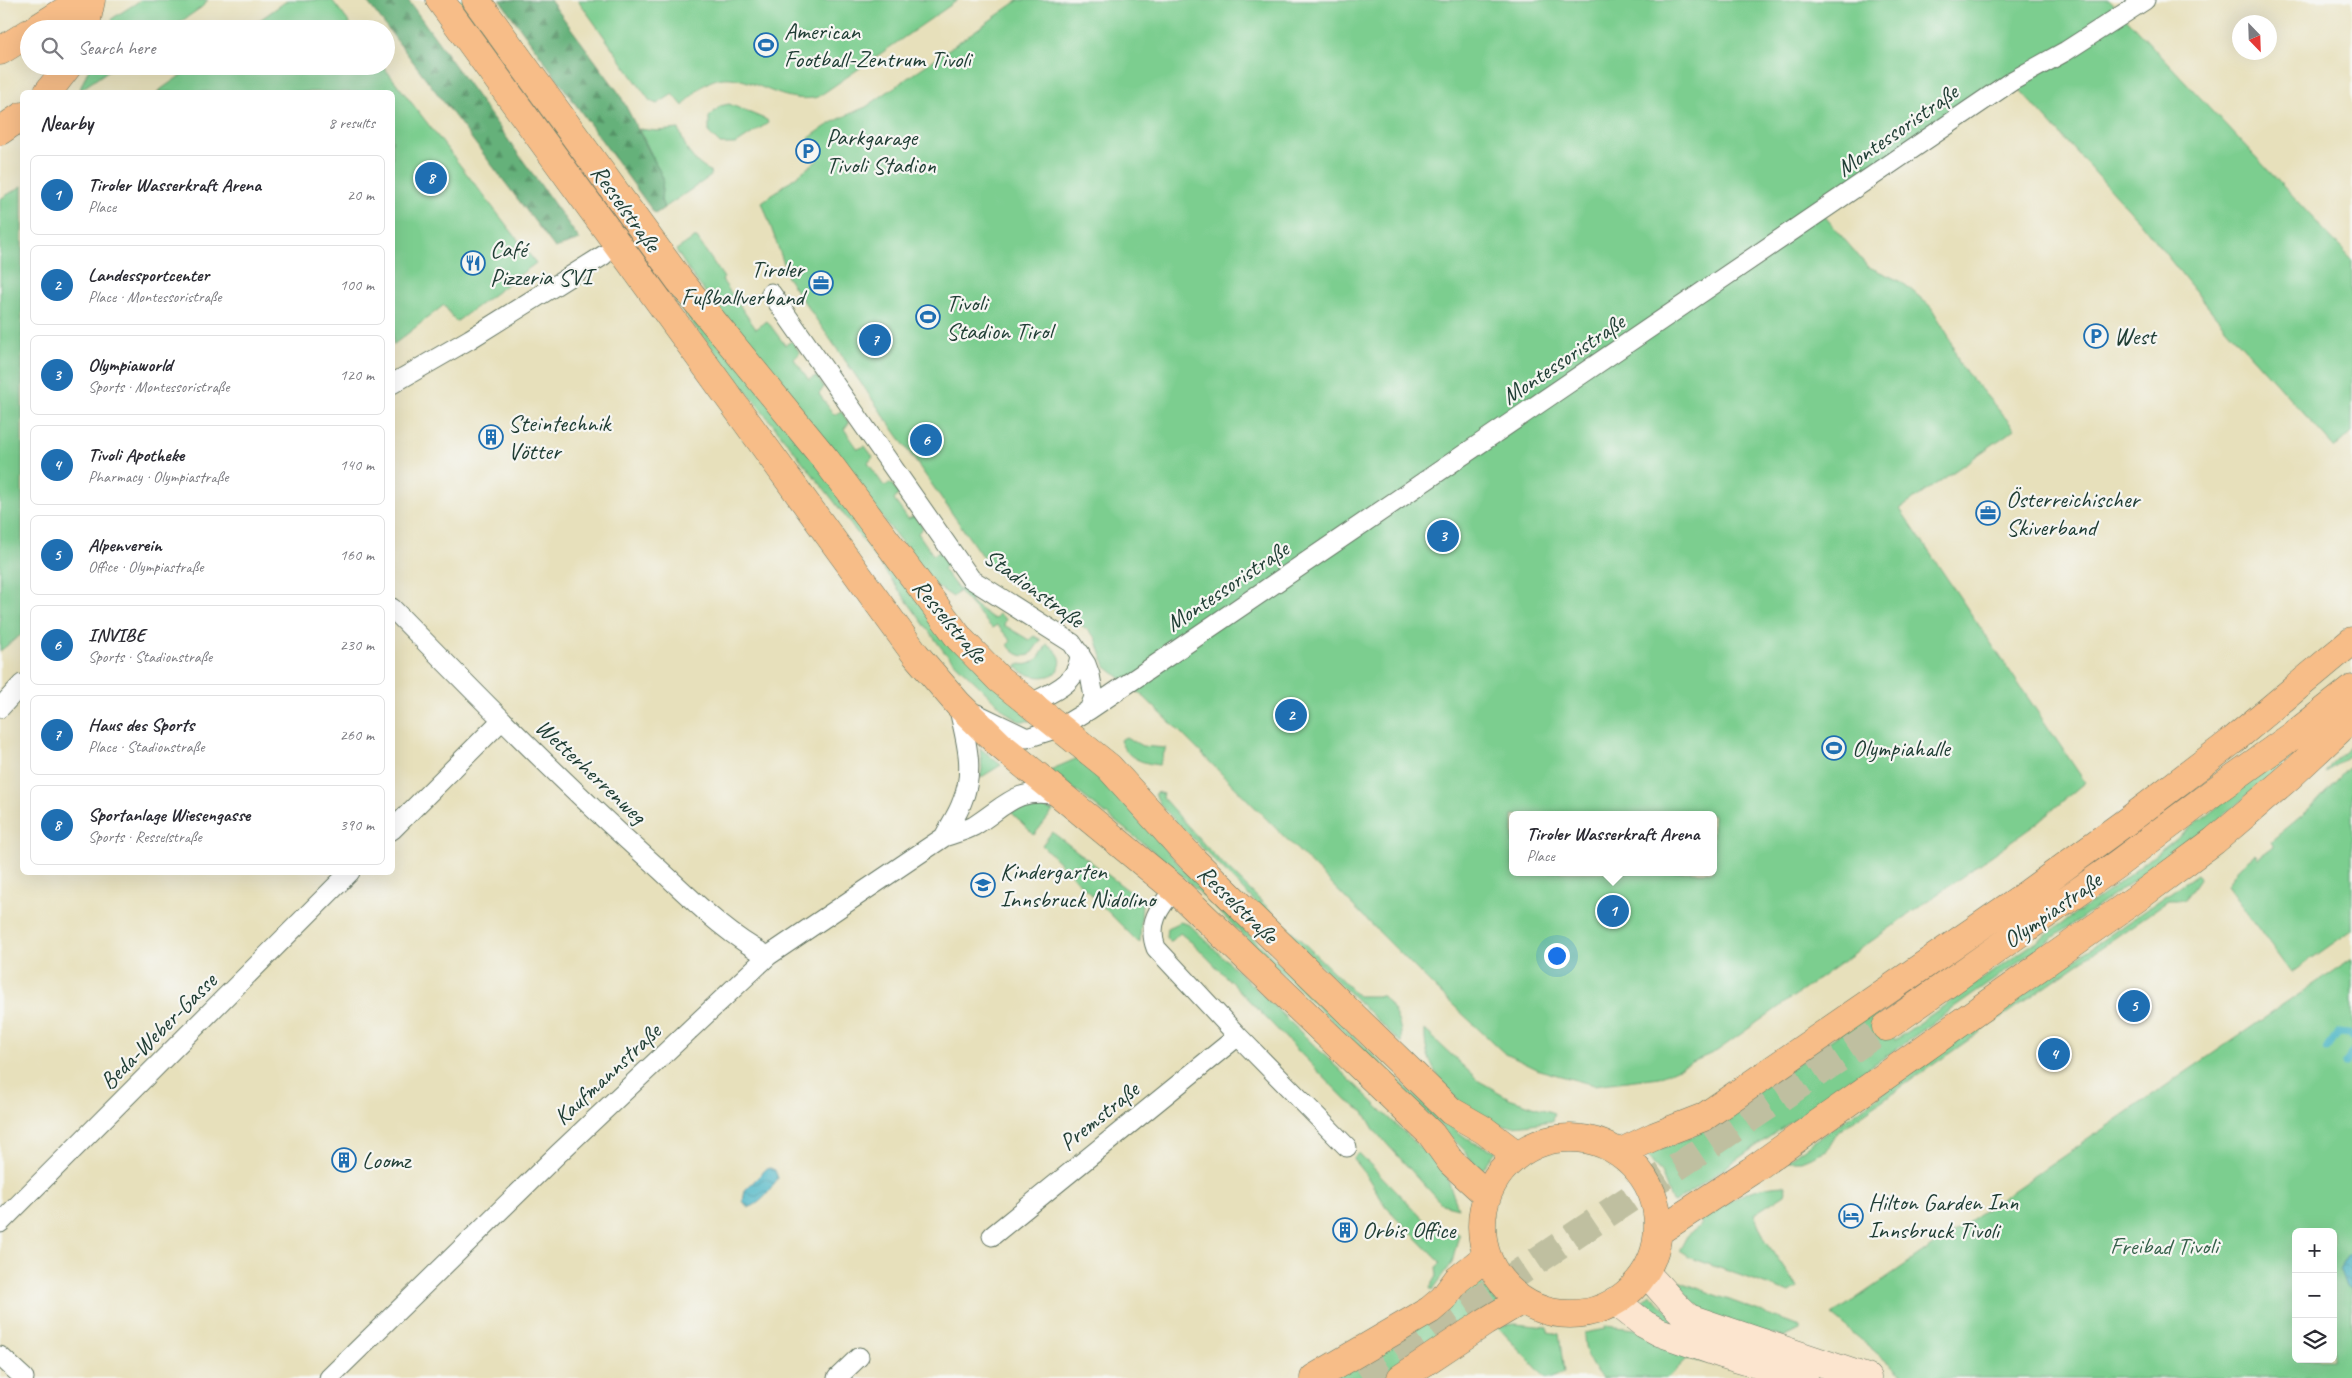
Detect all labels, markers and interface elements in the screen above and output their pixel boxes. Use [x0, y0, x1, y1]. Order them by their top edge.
north arrow [2232, 15, 2277, 60]
place label: American Football-Zentrum Tivoli [784, 16, 973, 74]
search box [20, 20, 395, 75]
sports icon: American Football-Zentrum Tivoli [753, 32, 779, 58]
icon: search [38, 34, 66, 62]
text: Search here [78, 36, 155, 60]
street label: Montessoristraße [1830, 76, 1966, 183]
text: Nearby [40, 110, 93, 136]
text: 8 results [328, 113, 375, 133]
place label: Parkgarage Tivoli Stadion [826, 122, 936, 180]
parking icon: Parkgarage Tivoli Stadion [795, 138, 821, 164]
street label: Resselstraße [584, 158, 669, 259]
pin: 8 [415, 159, 447, 197]
text: Tiroler Wasserkraft Arena [88, 173, 261, 197]
text: 1 [53, 185, 61, 205]
text: 20 m [347, 185, 374, 205]
text: Place [88, 197, 116, 217]
place label: Café Pizzeria SVI [490, 234, 597, 292]
restaurant icon: Café Pizzeria SVI [460, 250, 486, 276]
place label: Tiroler Fußballverband [681, 254, 808, 312]
text: Landessportcenter [88, 263, 209, 287]
office icon: Tiroler Fußballverband [808, 270, 834, 296]
text: 2 [53, 275, 61, 295]
text: 100 m [340, 275, 374, 295]
text: Place · Montessoristraße [88, 287, 222, 307]
place label: Tivoli Stadion Tirol [946, 288, 1056, 346]
sports icon: Tivoli Stadion Tirol [915, 304, 941, 330]
street label: Montessoristraße [1496, 306, 1632, 411]
pin: 7 [859, 321, 891, 359]
place label: West [2114, 321, 2158, 351]
parking icon: West [2083, 323, 2109, 349]
text: Olympiaworld [88, 353, 172, 377]
text: 3 [53, 365, 61, 385]
text: 120 m [340, 365, 374, 385]
text: Sports · Montessoristraße [88, 377, 229, 397]
place label: Steintechnik Vötter [508, 408, 613, 466]
pin: 6 [910, 421, 942, 459]
building icon: Steintechnik Vötter [478, 424, 504, 450]
text: Tivoli Apotheke [88, 443, 184, 467]
text: 4 [53, 455, 61, 475]
text: 140 m [340, 455, 374, 475]
text: Pharmacy · Olympiastraße [88, 467, 228, 487]
place label: Österreichischer Skiverband [2006, 484, 2142, 542]
office icon: Österreichischer Skiverband [1975, 500, 2001, 526]
pin: 3 [1427, 517, 1459, 555]
text: Alpenverein [88, 533, 162, 557]
street label: Montessoristraße [1160, 533, 1296, 638]
street label: Stadionstraße [978, 542, 1092, 636]
text: 5 [54, 545, 60, 565]
text: 160 m [340, 545, 374, 565]
text: Office · Olympiastraße [88, 557, 204, 577]
street label: Resselstraße [906, 573, 995, 671]
text: INVIBE [88, 623, 145, 647]
text: 6 [53, 635, 61, 655]
text: 230 m [340, 635, 374, 655]
text: Sports · Stadionstraße [88, 647, 212, 667]
pin: 2 [1275, 696, 1307, 734]
street label: Wetterherrenweg [529, 712, 654, 831]
text: Haus des Sports [88, 713, 194, 737]
text: 7 [53, 725, 61, 745]
text: 260 m [340, 725, 374, 745]
place label: Olympiahalle [1852, 733, 1952, 763]
sports icon: Olympiahalle [1821, 735, 1847, 761]
text: Place · Stadionstraße [88, 737, 204, 757]
text: Sportanlage Wiesengasse [88, 803, 250, 827]
popup [1509, 811, 1717, 876]
text: 8 [53, 815, 61, 835]
text: 390 m [340, 815, 374, 835]
text: Tiroler Wasserkraft Arena [1527, 822, 1699, 846]
text: Sports · Resselstraße [88, 827, 202, 847]
text: Place [1527, 846, 1555, 866]
place label: Kindergarten Innsbruck Nidolino [1000, 856, 1158, 914]
street label: Resselstraße [1191, 858, 1286, 951]
street label: Olympiastraße [1997, 864, 2109, 955]
school or university icon: Kindergarten Innsbruck Nidolino [970, 872, 996, 898]
pin: 1 [1597, 892, 1629, 930]
your location [1544, 943, 1570, 969]
street label: Beda-Weber-Gasse [93, 965, 224, 1096]
pin: 5 [2118, 987, 2150, 1025]
street label: Kaufmannstraße [547, 1015, 669, 1131]
pin: 4 [2038, 1035, 2070, 1073]
street label: Premstraße [1053, 1073, 1147, 1157]
place label: Loomz [362, 1145, 413, 1175]
building icon: Loomz [331, 1147, 357, 1173]
place label: Hilton Garden Inn Innsbruck Tivoli [1868, 1187, 2018, 1245]
hotel icon: Hilton Garden Inn Innsbruck Tivoli [1838, 1203, 1864, 1229]
place label: Orbis Office [1362, 1215, 1458, 1245]
building icon: Orbis Office [1332, 1217, 1358, 1243]
map controls [2292, 1228, 2337, 1363]
button: + [2292, 1228, 2337, 1273]
park label: Freibad Tivoli [2110, 1231, 2221, 1261]
button: − [2292, 1273, 2337, 1318]
button: layers [2292, 1318, 2337, 1363]

